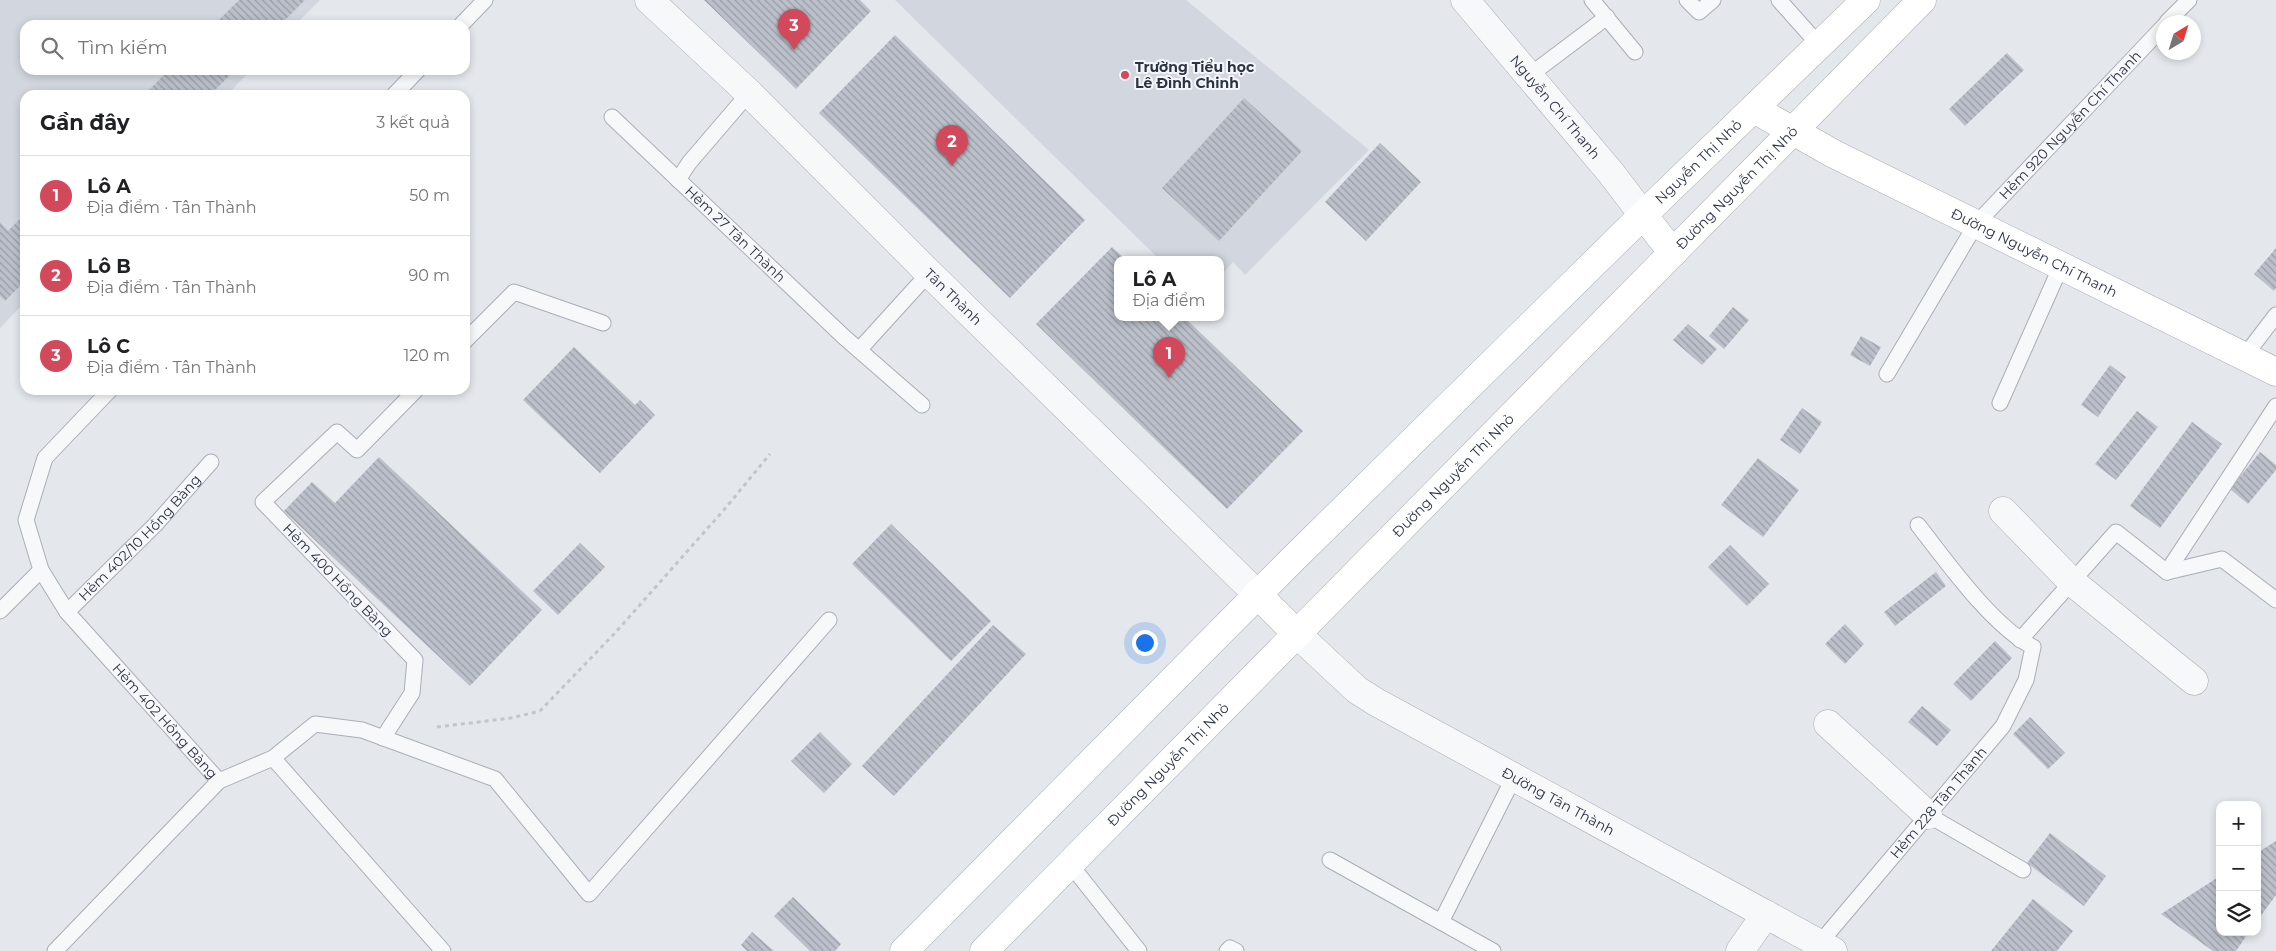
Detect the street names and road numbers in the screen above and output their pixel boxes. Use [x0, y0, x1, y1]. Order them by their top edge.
street label: Hẻm 920 Nguyễn Chí Thanh [1995, 47, 2145, 203]
street label: Nguyễn Chí Thanh [1506, 51, 1604, 163]
street label: Nguyễn Thị Nhỏ [1651, 115, 1746, 208]
street label: Đường Nguyễn Thị Nhỏ [1672, 122, 1802, 253]
street label: Hẻm 27 Tân Thành [681, 182, 789, 286]
street label: Đường Nguyễn Chí Thanh [1948, 204, 2120, 301]
street label: Tân Thành [921, 264, 986, 329]
street label: Đường Nguyễn Thị Nhỏ [1388, 410, 1518, 541]
street label: Hẻm 402/10 Hồng Bàng [75, 471, 205, 605]
street label: Hẻm 400 Hồng Bàng [279, 520, 397, 640]
street label: Hẻm 402 Hồng Bàng [108, 659, 222, 783]
street label: Đường Nguyễn Thị Nhỏ [1103, 699, 1233, 830]
street label: Hẻm 228 Tân Thành [1886, 743, 1991, 862]
street label: Đường Tân Thành [1498, 763, 1618, 839]

